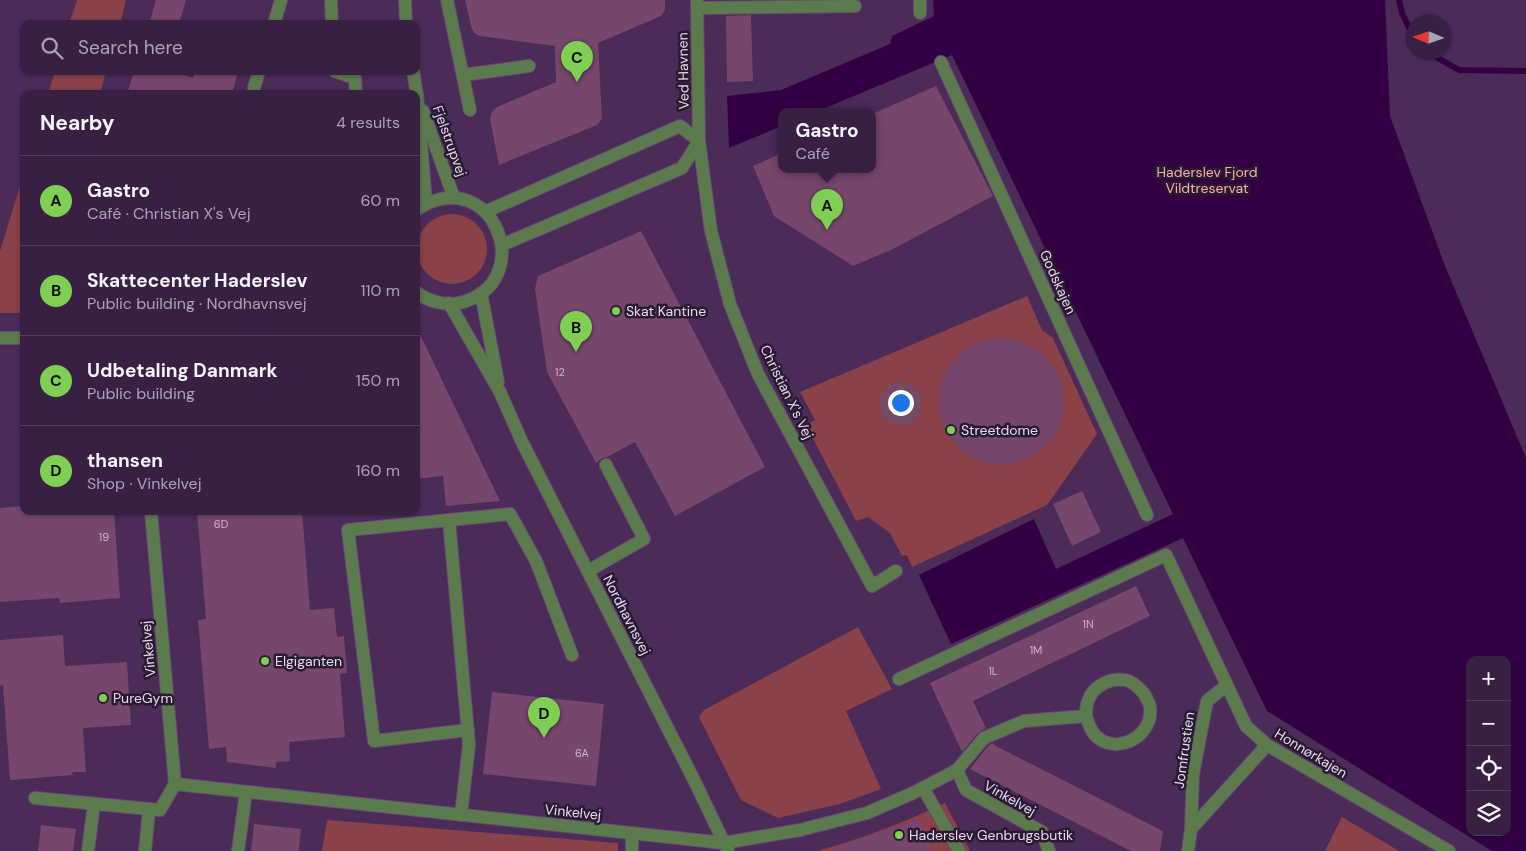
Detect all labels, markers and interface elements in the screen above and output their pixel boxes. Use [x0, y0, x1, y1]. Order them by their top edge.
north arrow [1406, 15, 1451, 60]
search box [20, 20, 420, 75]
street label: Ved Havnen [673, 32, 693, 110]
icon: search [38, 34, 66, 62]
text: Search here [78, 35, 183, 60]
pin: C [561, 41, 593, 82]
street label: Fjelstrupvej [429, 103, 471, 179]
popup [778, 108, 876, 173]
text: Nearby [40, 109, 114, 137]
text: 4 results [336, 112, 400, 133]
text: Gastro [795, 118, 859, 143]
text: Café [795, 143, 830, 164]
park label: Haderslev Fjord Vildtreservat [1157, 163, 1257, 197]
text: Gastro [87, 178, 150, 203]
pin: A [811, 189, 843, 230]
text: A [50, 190, 62, 211]
text: 60 m [360, 190, 400, 211]
text: Café · Christian X's Vej [87, 203, 251, 224]
street label: Godskajen [1036, 247, 1080, 317]
text: Skattecenter Haderslev [87, 268, 307, 293]
text: B [51, 280, 61, 301]
text: 110 m [361, 280, 400, 301]
text: Public building · Nordhavnsvej [87, 293, 307, 314]
place label: Skat Kantine [626, 302, 706, 320]
marker: Skat Kantine [610, 305, 622, 317]
pin: B [560, 311, 592, 352]
street label: Christian X's Vej [756, 342, 818, 442]
text: Udbetaling Danmark [87, 358, 277, 383]
house number: 12 [555, 365, 565, 379]
text: C [50, 370, 62, 391]
text: 150 m [356, 370, 400, 391]
text: Public building [87, 383, 195, 404]
your location [888, 390, 914, 416]
place label: Streetdome [961, 421, 1038, 439]
marker: Streetdome [945, 424, 957, 436]
text: thansen [87, 448, 163, 473]
text: D [50, 460, 62, 481]
text: 160 m [356, 460, 400, 481]
text: Shop · Vinkelvej [87, 473, 202, 494]
house number: 6D [214, 517, 229, 531]
house number: 19 [99, 530, 109, 544]
street label: Nordhavnsvej [599, 572, 655, 658]
house number: 1N [1082, 617, 1094, 631]
street label: Vinkelvej [137, 620, 159, 678]
house number: 1M [1030, 643, 1042, 657]
place label: Elgiganten [275, 652, 342, 670]
marker: Elgiganten [259, 655, 271, 667]
map controls [1466, 656, 1511, 836]
button: + [1466, 656, 1511, 701]
house number: 1L [988, 664, 998, 678]
place label: PureGym [113, 689, 173, 707]
marker: PureGym [97, 692, 109, 704]
pin: D [528, 697, 560, 738]
button: − [1466, 701, 1511, 746]
street label: Jomfrustien [1170, 710, 1198, 790]
street label: Honnørkajen [1271, 724, 1351, 782]
house number: 6A [575, 746, 589, 760]
button: locate [1466, 746, 1511, 791]
street label: Vinkelvej [981, 776, 1039, 820]
button: layers [1466, 791, 1511, 836]
street label: Vinkelvej [544, 800, 602, 824]
place label: Haderslev Genbrugsbutik [909, 826, 1073, 844]
marker: Haderslev Genbrugsbutik [893, 829, 905, 841]

